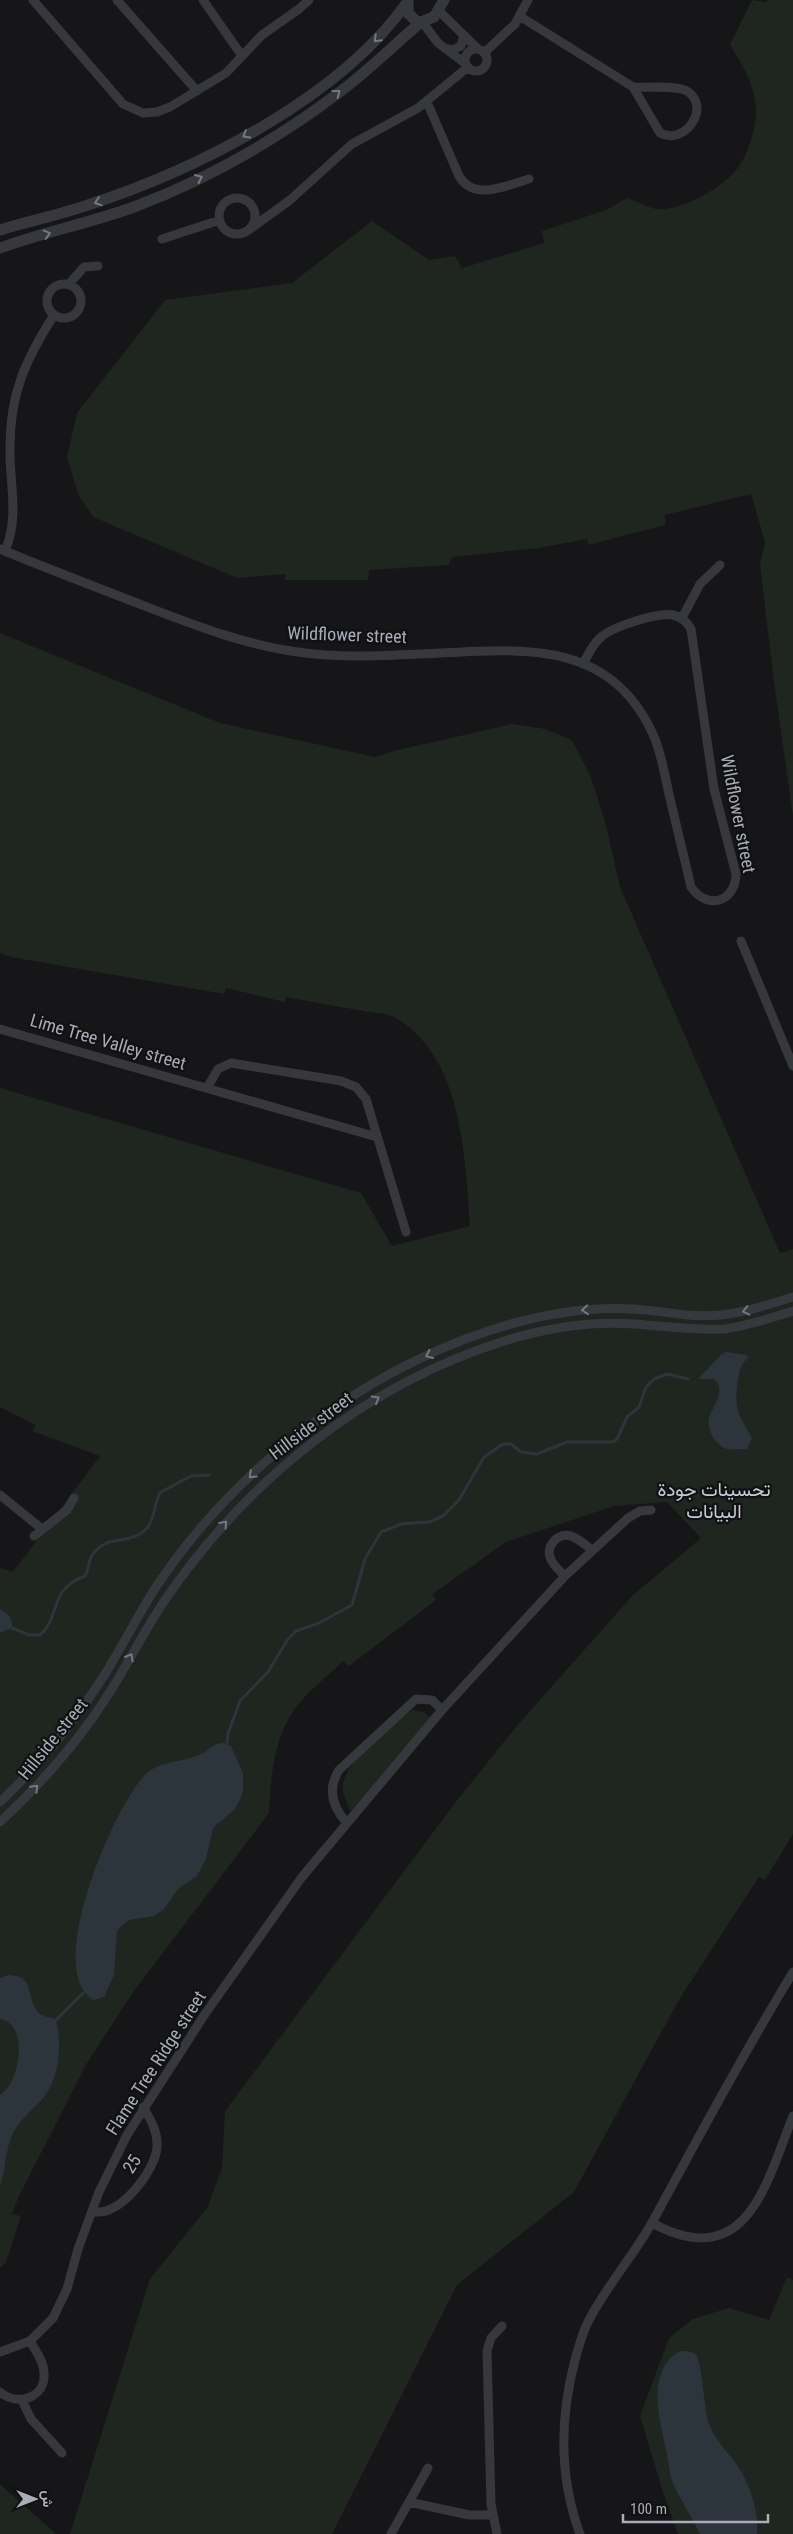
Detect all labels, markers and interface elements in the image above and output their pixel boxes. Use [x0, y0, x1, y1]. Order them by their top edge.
one-way arrow [374, 33, 383, 42]
one-way arrow [331, 91, 340, 99]
one-way arrow [243, 128, 252, 138]
one-way arrow [194, 174, 203, 184]
one-way arrow [95, 196, 103, 206]
one-way arrow [42, 230, 50, 240]
street label: Wildflower street [287, 622, 407, 647]
street label: Wildflower street [717, 753, 760, 875]
street label: Lime Tree Valley street [28, 1009, 188, 1074]
one-way arrow [580, 1304, 588, 1315]
one-way arrow [742, 1305, 751, 1316]
one-way arrow [425, 1349, 434, 1360]
street label: Hillside street [265, 1388, 356, 1464]
one-way arrow [371, 1396, 380, 1406]
one-way arrow [249, 1469, 258, 1478]
district label: تحسينات جودة البيانات [657, 1478, 771, 1523]
one-way arrow [218, 1521, 227, 1530]
one-way arrow [124, 1653, 134, 1662]
street label: Hillside street [13, 1694, 92, 1784]
one-way arrow [29, 1784, 38, 1793]
street label: Flame Tree Ridge street [101, 1987, 210, 2139]
street label: 25 [118, 2150, 145, 2177]
north arrow [10, 2474, 60, 2524]
text: ش [39, 2491, 56, 2508]
scale bar [623, 2492, 768, 2524]
text: 100 m [630, 2500, 667, 2518]

